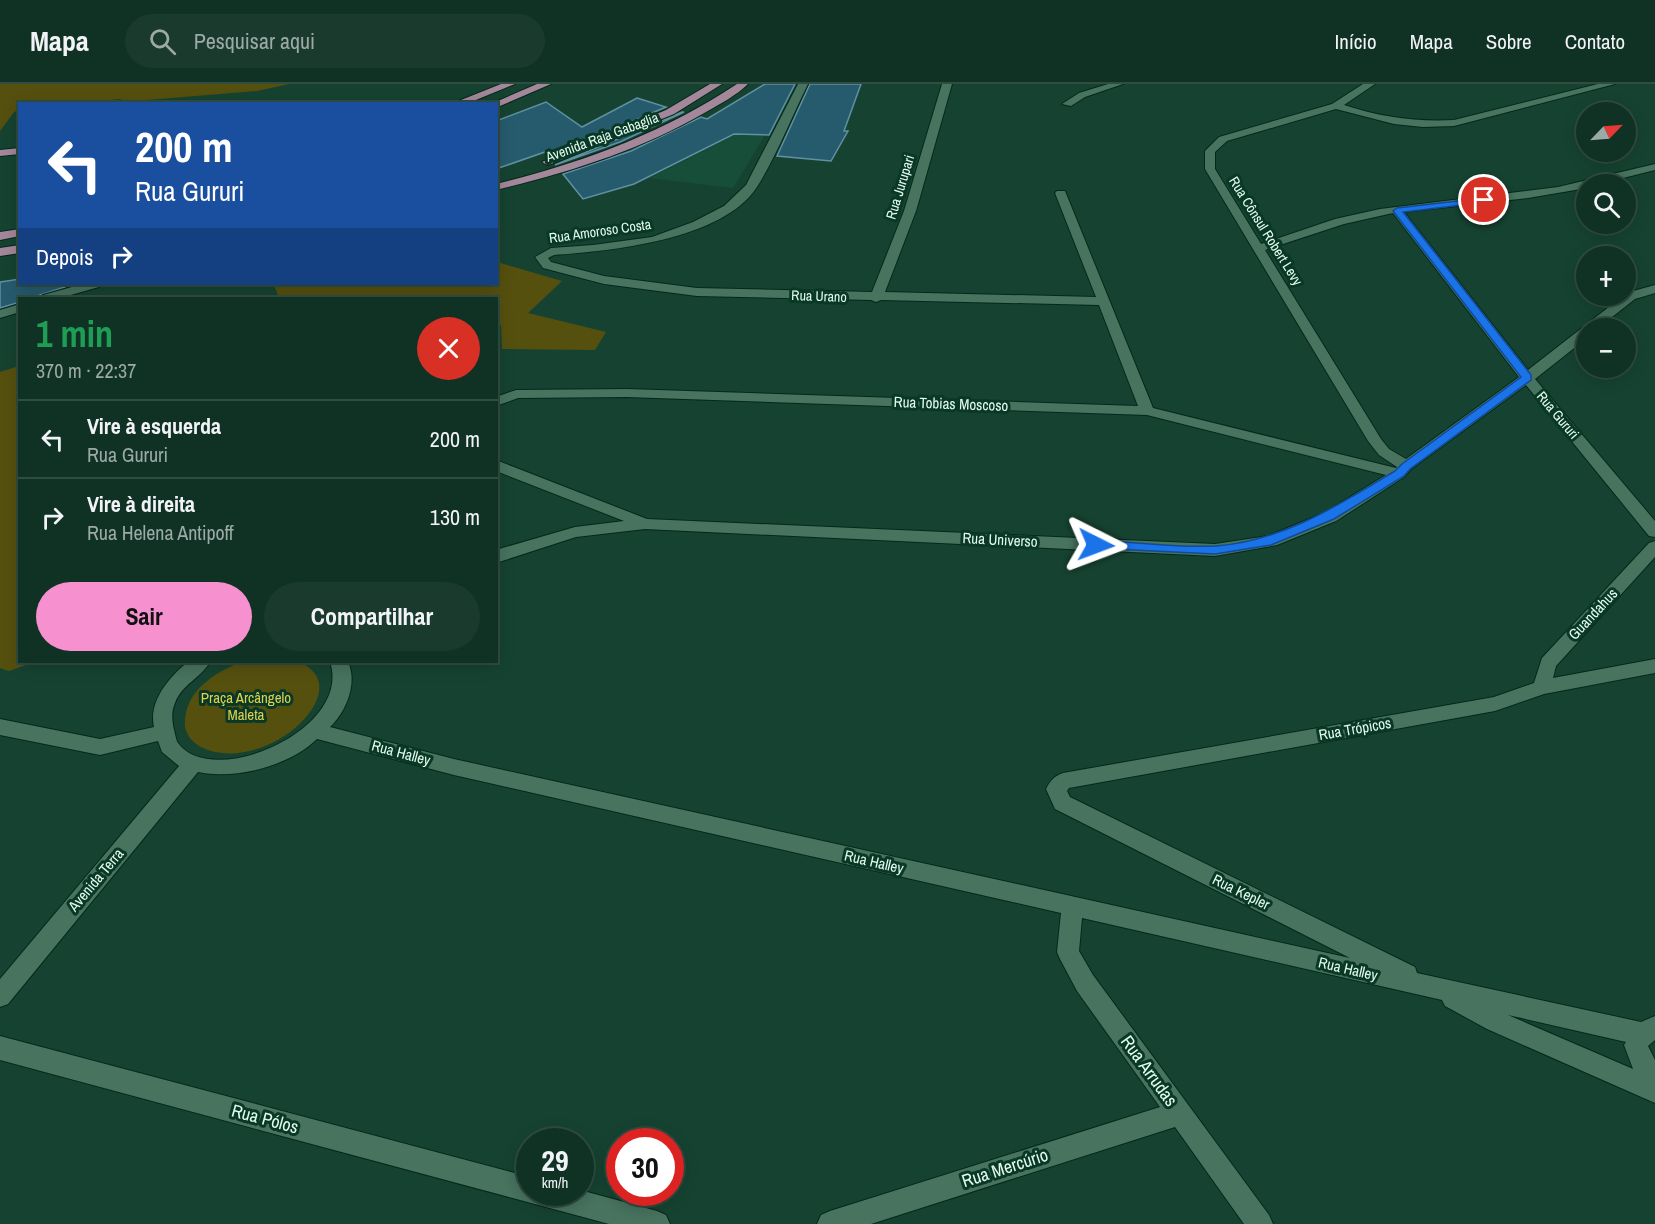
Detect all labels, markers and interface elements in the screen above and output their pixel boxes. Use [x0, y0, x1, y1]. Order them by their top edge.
search box [125, 14, 545, 68]
text: Mapa [30, 22, 89, 60]
icon: search [146, 25, 179, 58]
text: Pesquisar aqui [194, 26, 315, 56]
text: Início [1335, 27, 1377, 56]
text: Mapa [1410, 27, 1453, 56]
text: Sobre [1486, 27, 1532, 56]
text: Contato [1565, 27, 1625, 56]
north arrow [1576, 102, 1636, 162]
map controls [1576, 102, 1636, 378]
street label: Avenida Raja Gabaglia [542, 108, 661, 166]
text: 200 m [135, 119, 233, 175]
icon: left [36, 126, 114, 204]
street label: Rua Jurupari [882, 153, 918, 221]
text: Rua Gururi [135, 173, 245, 209]
street label: Rua Cônsul Robert Levy [1225, 173, 1307, 289]
pin [1458, 174, 1509, 225]
button: search [1576, 174, 1636, 234]
icon: arrive [1467, 183, 1500, 216]
street label: Rua Amoroso Costa [548, 215, 653, 247]
icon: right [105, 240, 138, 273]
text: Depois [36, 242, 93, 272]
button: + [1576, 246, 1636, 306]
street label: Rua Urano [791, 286, 847, 306]
text: 1 min [36, 310, 113, 358]
button: close [417, 317, 480, 380]
button: − [1576, 318, 1636, 378]
text: 370 m · 22:37 [36, 357, 136, 384]
street label: Rua Gururi [1533, 387, 1583, 443]
street label: Rua Tobias Moscoso [893, 391, 1009, 416]
text: Vire à esquerda [87, 411, 221, 441]
icon: left [36, 423, 69, 456]
text: 200 m [430, 424, 480, 454]
text: Rua Gururi [87, 441, 168, 468]
text: Vire à direita [87, 489, 195, 519]
icon: right [36, 501, 69, 534]
text: 130 m [430, 502, 480, 532]
position arrow [1064, 513, 1128, 577]
text: Rua Helena Antipoff [87, 519, 234, 546]
street label: Rua Universo [962, 527, 1038, 552]
button: Sair [36, 582, 252, 651]
button: Compartilhar [264, 582, 480, 651]
street label: Guandahus [1563, 583, 1622, 644]
park label: Praça Arcângelo Maleta [201, 687, 291, 725]
street label: Rua Trópicos [1317, 712, 1393, 745]
street label: Rua Halley [369, 735, 434, 771]
street label: Avenida Terra [62, 844, 128, 916]
street label: Rua Halley [842, 845, 907, 879]
street label: Rua Kepler [1209, 869, 1273, 914]
street label: Rua Halley [1316, 952, 1381, 986]
street label: Rua Arrudas [1115, 1030, 1184, 1111]
street label: Rua Pólos [229, 1098, 301, 1139]
speed limit sign: 30 [606, 1128, 684, 1206]
text: 29 [541, 1140, 569, 1180]
street label: Rua Mercúrio [958, 1142, 1051, 1193]
text: km/h [542, 1172, 568, 1193]

